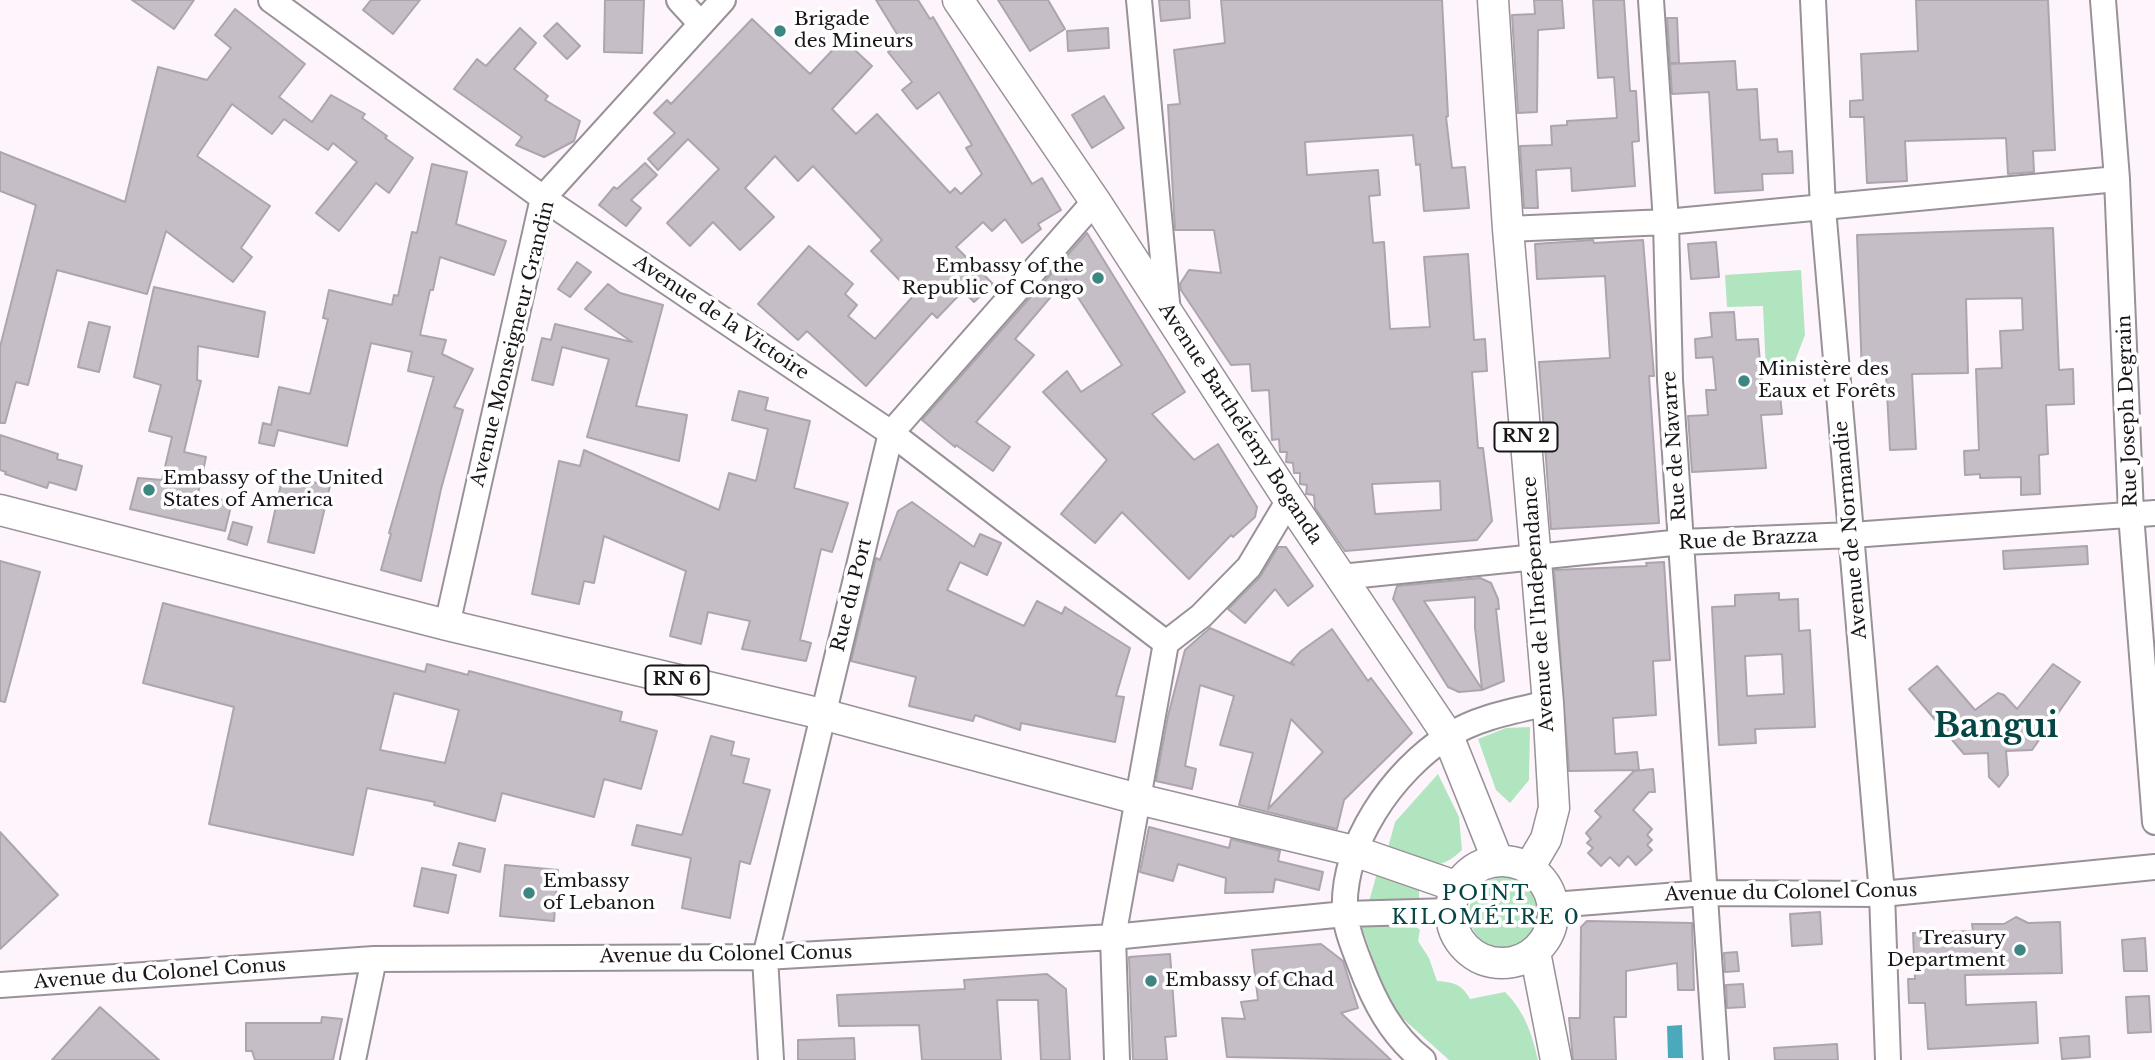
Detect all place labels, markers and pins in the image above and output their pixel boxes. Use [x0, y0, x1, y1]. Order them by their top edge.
place label: Brigade des Mineurs [794, 9, 913, 53]
marker: Brigade des Mineurs [772, 23, 788, 39]
place label: Embassy of the Republic of Congo [902, 256, 1084, 300]
marker: Embassy of the Republic of Congo [1090, 270, 1106, 286]
place label: Ministère des Eaux et Forêts [1758, 359, 1896, 403]
marker: Ministère des Eaux et Forêts [1736, 373, 1752, 389]
place label: Embassy of the United States of America [163, 468, 383, 512]
marker: Embassy of the United States of America [141, 482, 157, 498]
place label: Embassy of Lebanon [543, 871, 655, 915]
marker: Embassy of Lebanon [521, 885, 537, 901]
place label: Treasury Department [1887, 928, 2006, 972]
marker: Treasury Department [2012, 942, 2028, 958]
place label: Embassy of Chad [1165, 970, 1334, 992]
marker: Embassy of Chad [1143, 973, 1159, 989]

